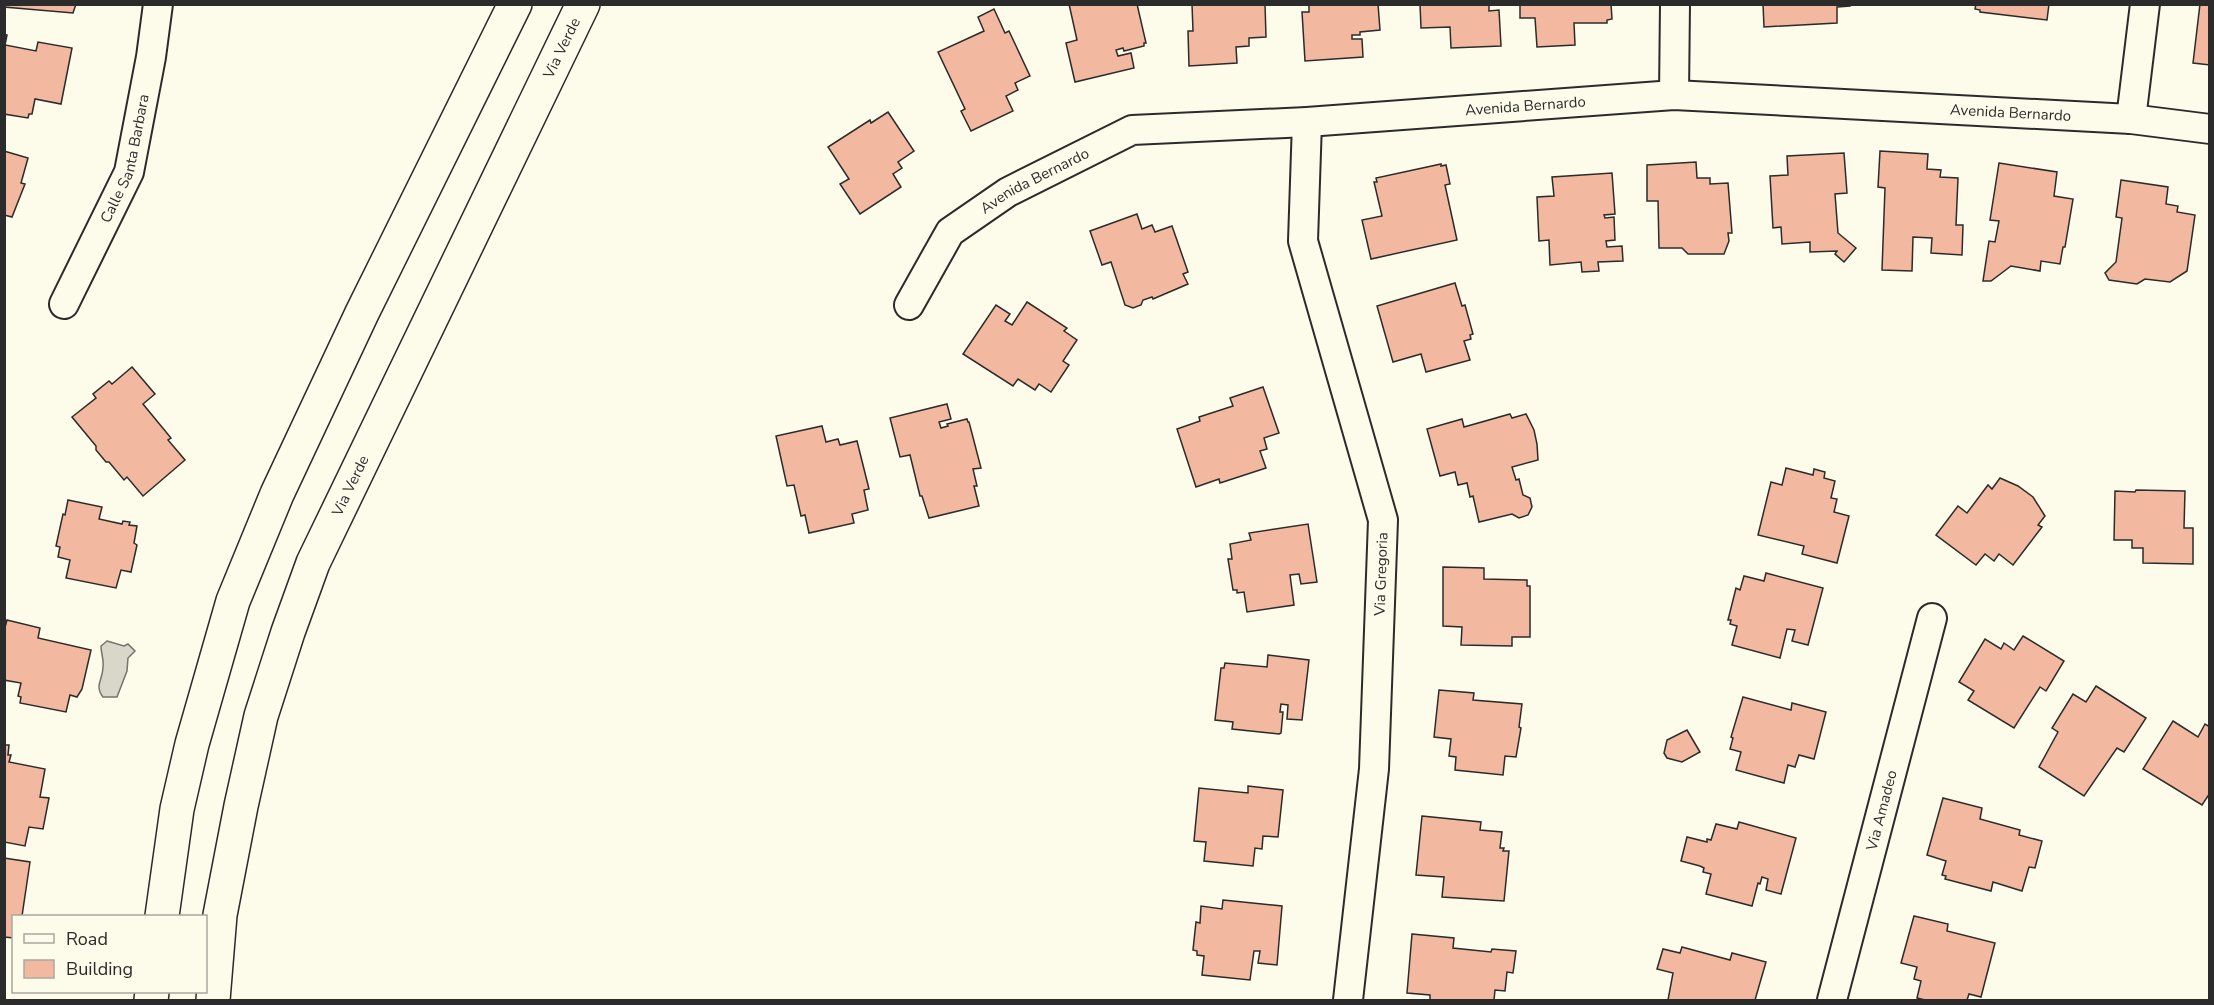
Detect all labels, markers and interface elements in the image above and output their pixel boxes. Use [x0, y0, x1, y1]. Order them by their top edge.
street label: Via Verde [538, 14, 585, 83]
street label: Calle Santa Barbara [96, 92, 154, 226]
street label: Avenida Bernardo [1464, 92, 1587, 120]
street label: Avenida Bernardo [1950, 100, 2072, 126]
street label: Avenida Bernardo [976, 143, 1092, 218]
street label: Via Verde [327, 452, 374, 520]
street label: Via Gregoria [1370, 532, 1392, 617]
street label: Via Amadeo [1861, 768, 1902, 854]
legend [12, 915, 207, 993]
text: Road [66, 927, 108, 951]
text: Building [66, 957, 133, 981]

